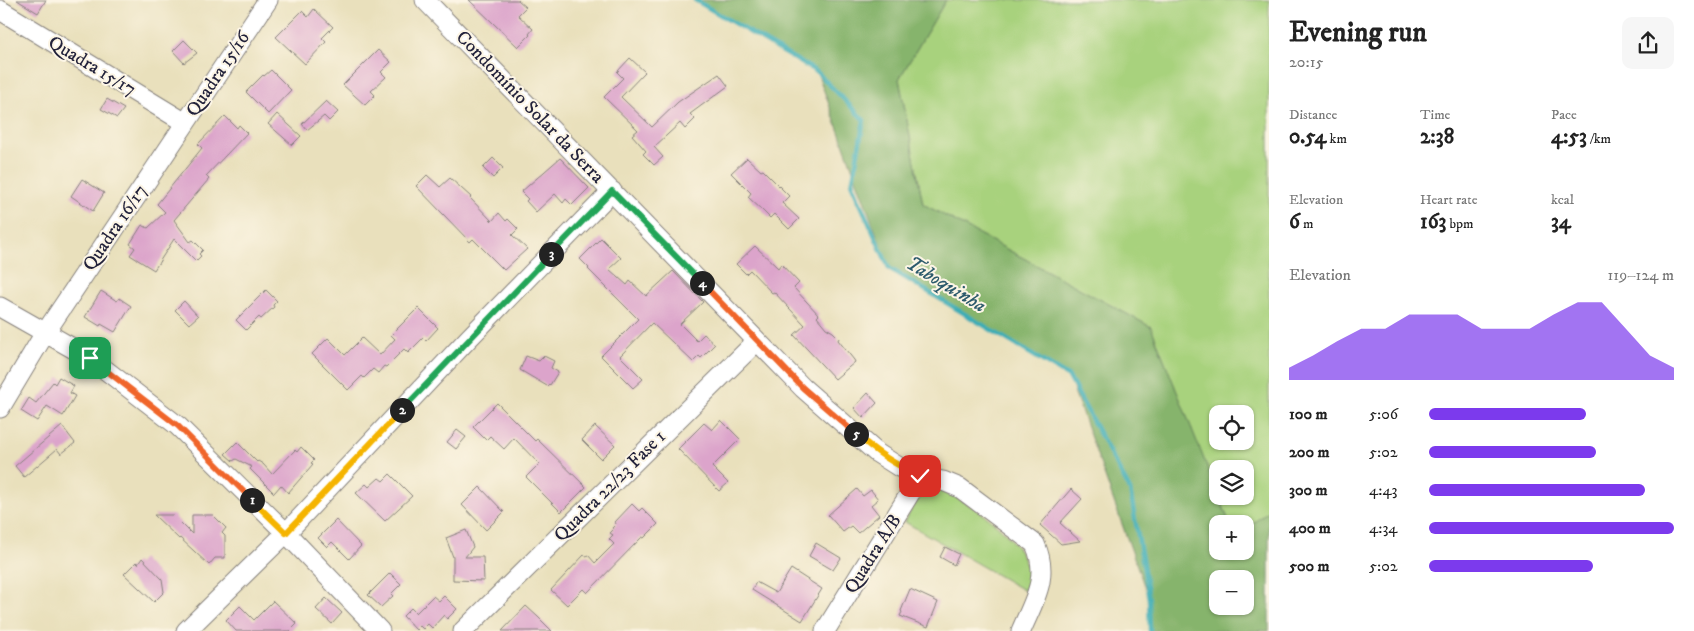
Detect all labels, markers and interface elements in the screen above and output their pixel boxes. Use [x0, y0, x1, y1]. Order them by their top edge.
text: Evening run [1289, 15, 1427, 50]
button: share [1622, 17, 1674, 69]
street label: Quadra 15/16 [181, 26, 256, 121]
street label: Condomínio Solar da Serra [451, 26, 609, 188]
street label: Quadra 15/17 [44, 31, 140, 101]
text: 20:15 [1289, 52, 1323, 72]
text: Distance [1289, 106, 1337, 124]
text: Time [1420, 106, 1450, 124]
text: Pace [1551, 106, 1577, 124]
text: 0.54 [1289, 124, 1326, 150]
text: 2:38 [1420, 124, 1454, 150]
text: 4:53 [1551, 124, 1587, 150]
text: km [1326, 130, 1347, 148]
text: /km [1587, 130, 1611, 148]
street label: Quadra 16/17 [78, 181, 152, 275]
text: Elevation [1289, 191, 1343, 209]
text: Heart rate [1420, 191, 1477, 209]
text: kcal [1551, 191, 1574, 209]
text: 6 [1289, 209, 1300, 235]
text: 163 [1420, 209, 1446, 235]
text: 34 [1551, 209, 1571, 235]
text: m [1300, 215, 1313, 233]
text: bpm [1446, 215, 1474, 233]
pin: 3 [538, 242, 564, 266]
text: 3 [549, 245, 554, 263]
water label: Taboquinha [901, 251, 991, 319]
text: Elevation [1289, 265, 1351, 285]
text: 119–124 m [1607, 265, 1674, 285]
pin: 4 [690, 270, 714, 296]
text: 4 [698, 274, 707, 292]
pin [69, 337, 111, 379]
icon: arrive [76, 344, 104, 372]
pin: 2 [390, 398, 414, 422]
text: 2 [399, 401, 406, 419]
text: 100 m [1289, 404, 1328, 424]
text: 5:06 [1369, 404, 1398, 424]
map controls [1209, 405, 1254, 615]
button: locate [1209, 405, 1254, 450]
pin: 5 [844, 422, 868, 446]
street label: Quadra 22/23 Fase 1 [549, 425, 671, 547]
text: 5 [853, 425, 860, 443]
text: 200 m [1289, 442, 1330, 462]
text: 5:02 [1369, 442, 1398, 462]
pin [899, 455, 941, 497]
button: layers [1209, 460, 1254, 505]
icon: check [906, 462, 934, 490]
text: 300 m [1289, 480, 1328, 500]
text: 4:43 [1369, 480, 1398, 500]
pin: 1 [240, 488, 264, 512]
text: 1 [250, 491, 255, 509]
street label: Quadra A/B [840, 510, 906, 598]
button: + [1209, 515, 1254, 560]
text: 400 m [1289, 518, 1331, 538]
text: 4:34 [1369, 518, 1398, 538]
text: 500 m [1289, 556, 1330, 576]
text: 5:02 [1369, 556, 1398, 576]
button: − [1209, 570, 1254, 615]

